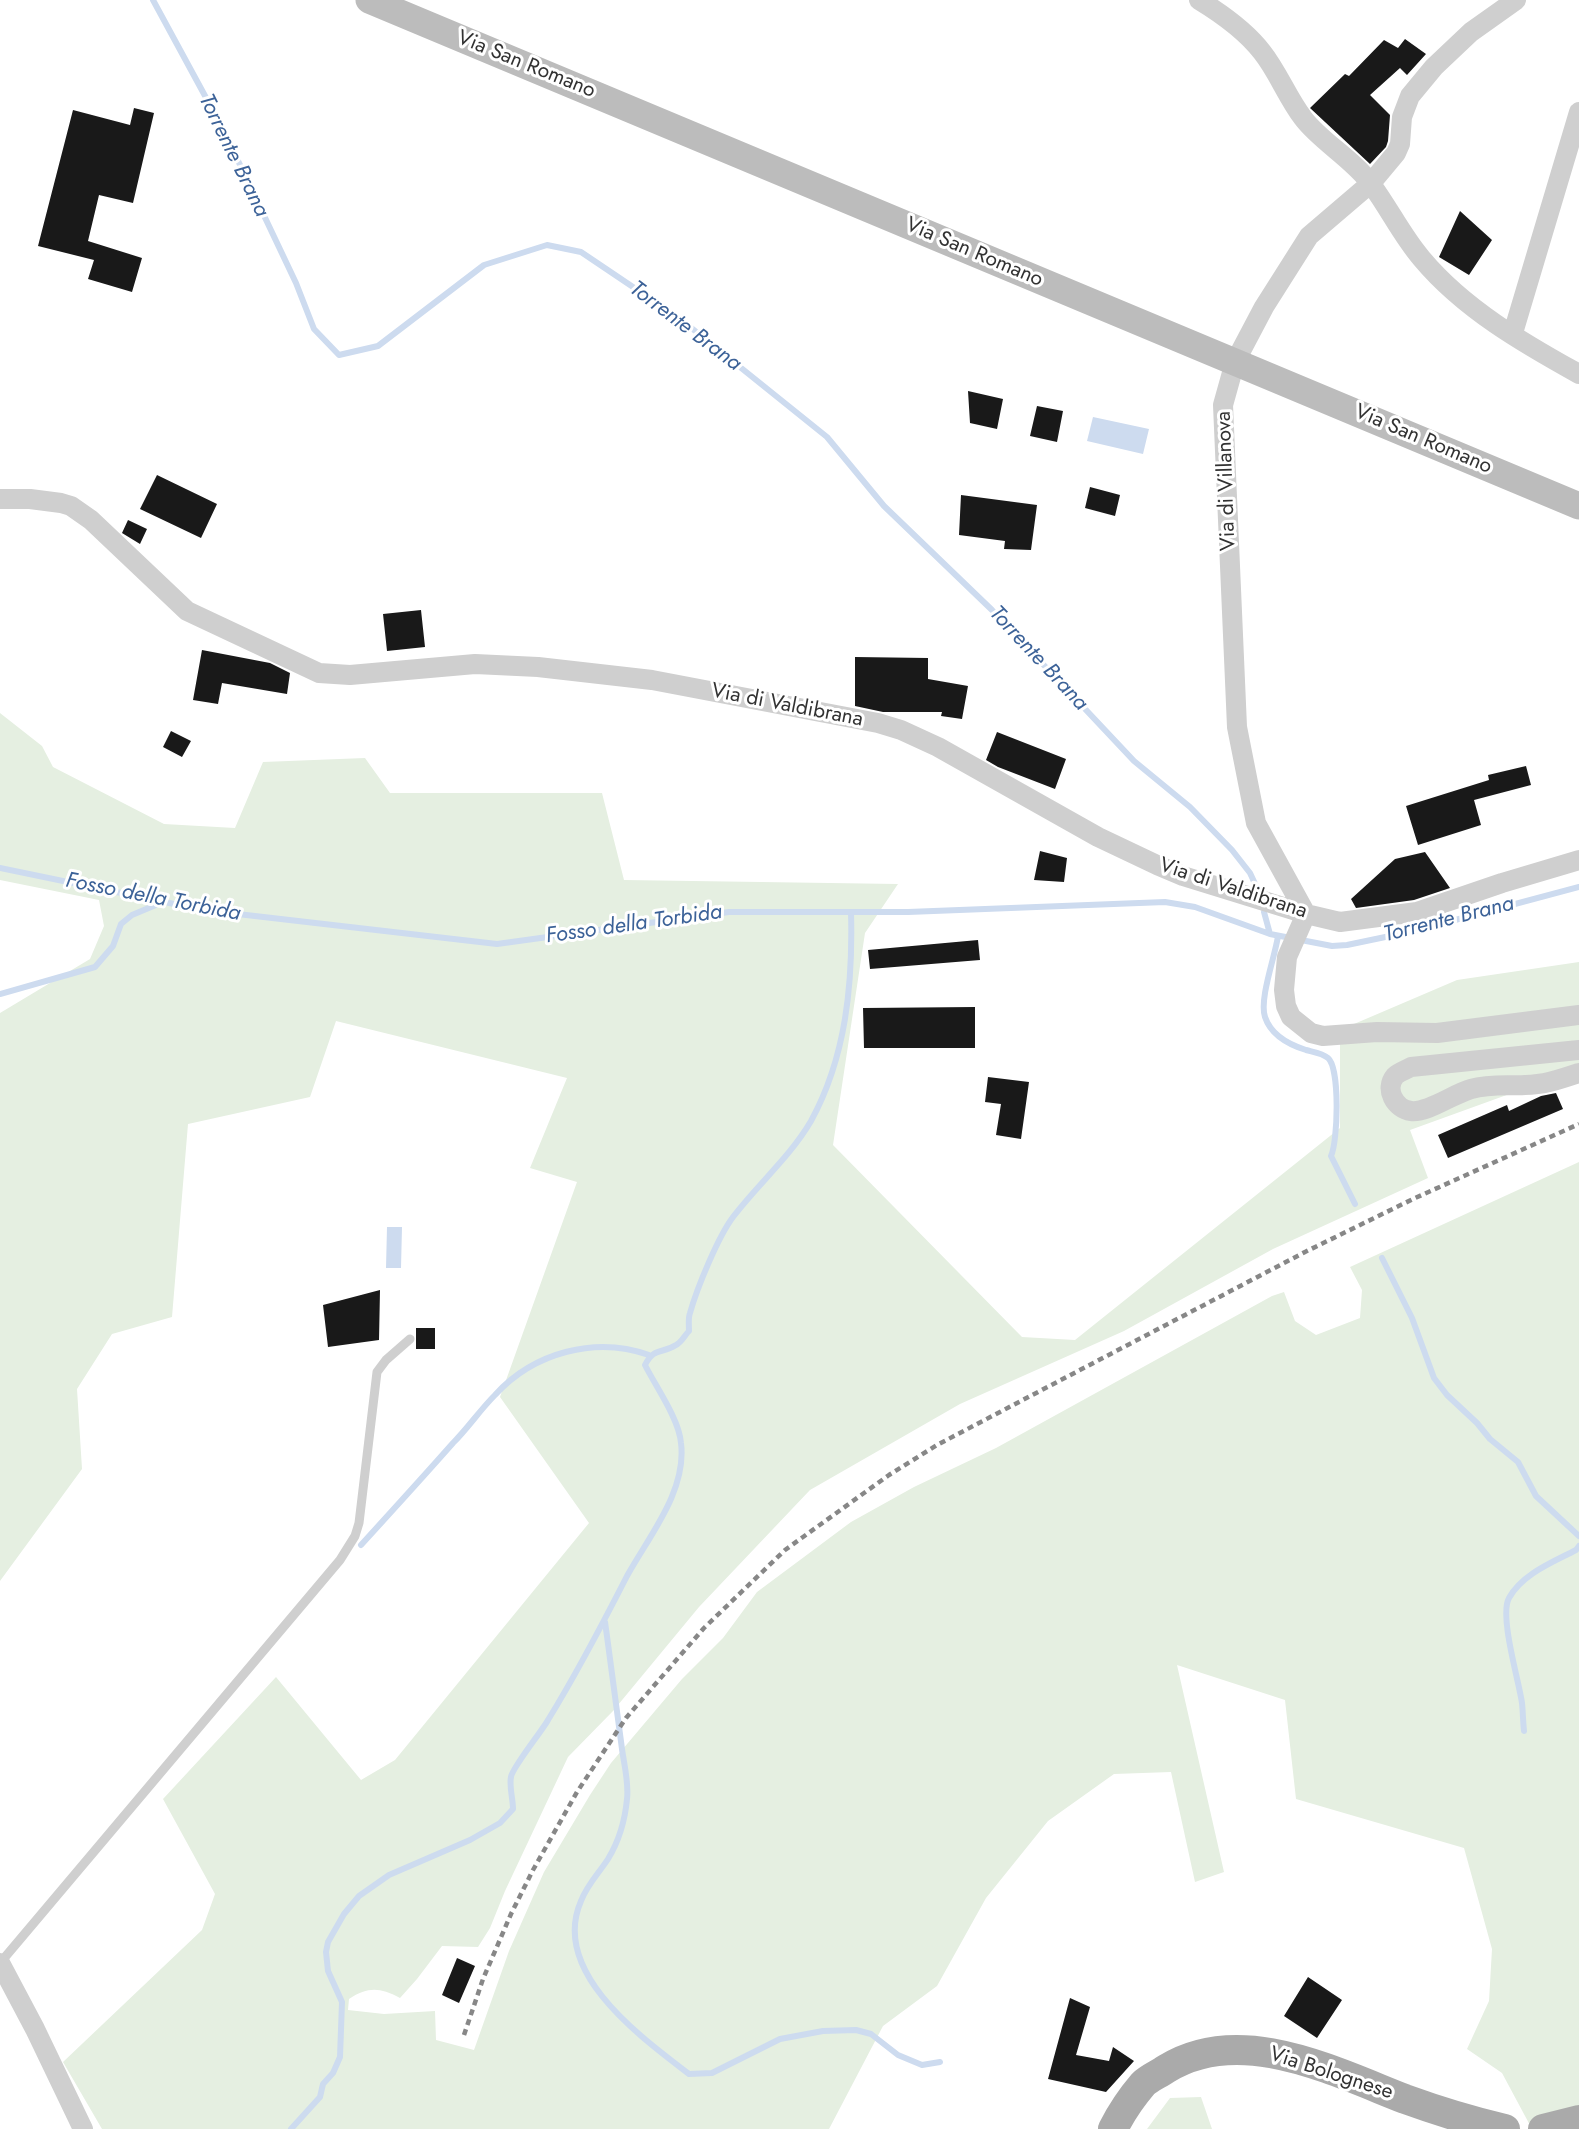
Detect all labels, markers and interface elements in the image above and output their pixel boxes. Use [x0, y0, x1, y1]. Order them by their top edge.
street label: Via San Romano [453, 26, 599, 104]
water label: Torrente Brana [192, 90, 274, 222]
street label: Via San Romano [901, 213, 1047, 293]
water label: Torrente Brana [624, 276, 746, 378]
street label: Via San Romano [1350, 400, 1496, 480]
street label: Via di Villanova [1212, 411, 1242, 551]
water label: Torrente Brana [983, 601, 1093, 717]
street label: Via di Valdibrana [709, 679, 865, 733]
street label: Via di Valdibrana [1156, 853, 1310, 925]
water label: Fosso della Torbida [63, 868, 243, 928]
water label: Torrente Brana [1381, 891, 1517, 949]
water label: Fosso della Torbida [544, 900, 724, 950]
street label: Via Bolognese [1266, 2042, 1396, 2106]

